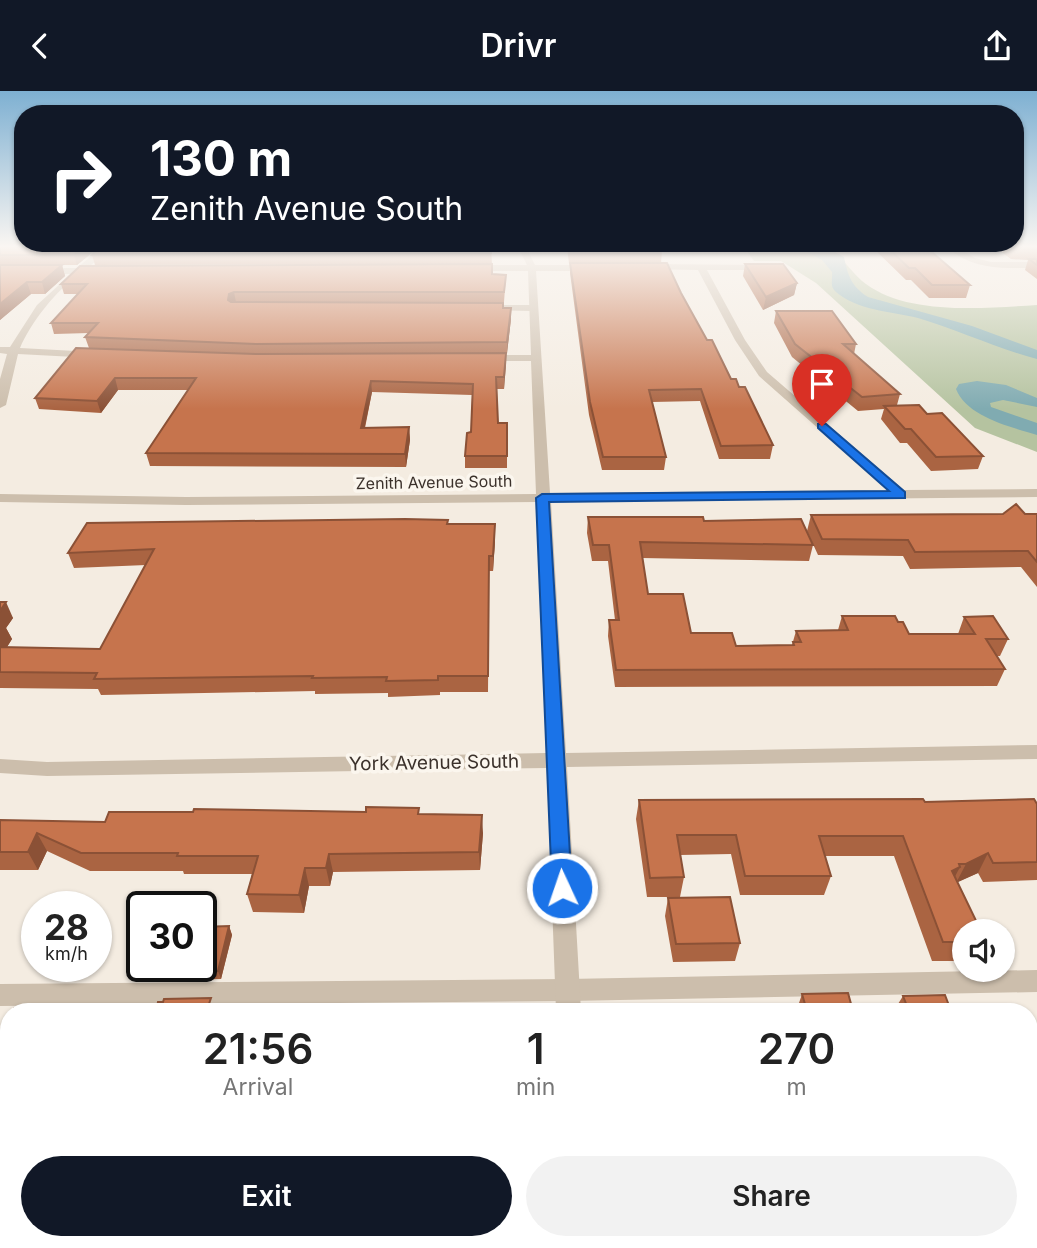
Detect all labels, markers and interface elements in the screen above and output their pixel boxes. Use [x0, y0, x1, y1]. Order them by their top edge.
text: Drivr [481, 26, 556, 65]
icon: back [21, 27, 59, 65]
icon: share [978, 27, 1016, 65]
text: 130 m [150, 129, 292, 188]
icon: right [35, 133, 126, 224]
text: Zenith Avenue South [150, 189, 463, 228]
pin [792, 354, 852, 426]
icon: arrive [803, 365, 841, 403]
street label: Zenith Avenue South [356, 471, 512, 493]
street label: York Avenue South [349, 750, 519, 775]
position arrow [525, 851, 599, 925]
speed limit sign: 30 [126, 891, 217, 982]
text: 28 [44, 906, 89, 948]
map controls [952, 919, 1015, 982]
button: sound [952, 919, 1015, 982]
text: km/h [45, 943, 88, 964]
text: 21:56 [203, 1023, 313, 1074]
text: 1 [527, 1023, 544, 1074]
text: 270 [758, 1023, 835, 1074]
text: Arrival [223, 1073, 293, 1101]
text: min [516, 1073, 555, 1101]
text: m [787, 1073, 807, 1101]
button: Exit [21, 1156, 512, 1236]
button: Share [526, 1156, 1017, 1236]

